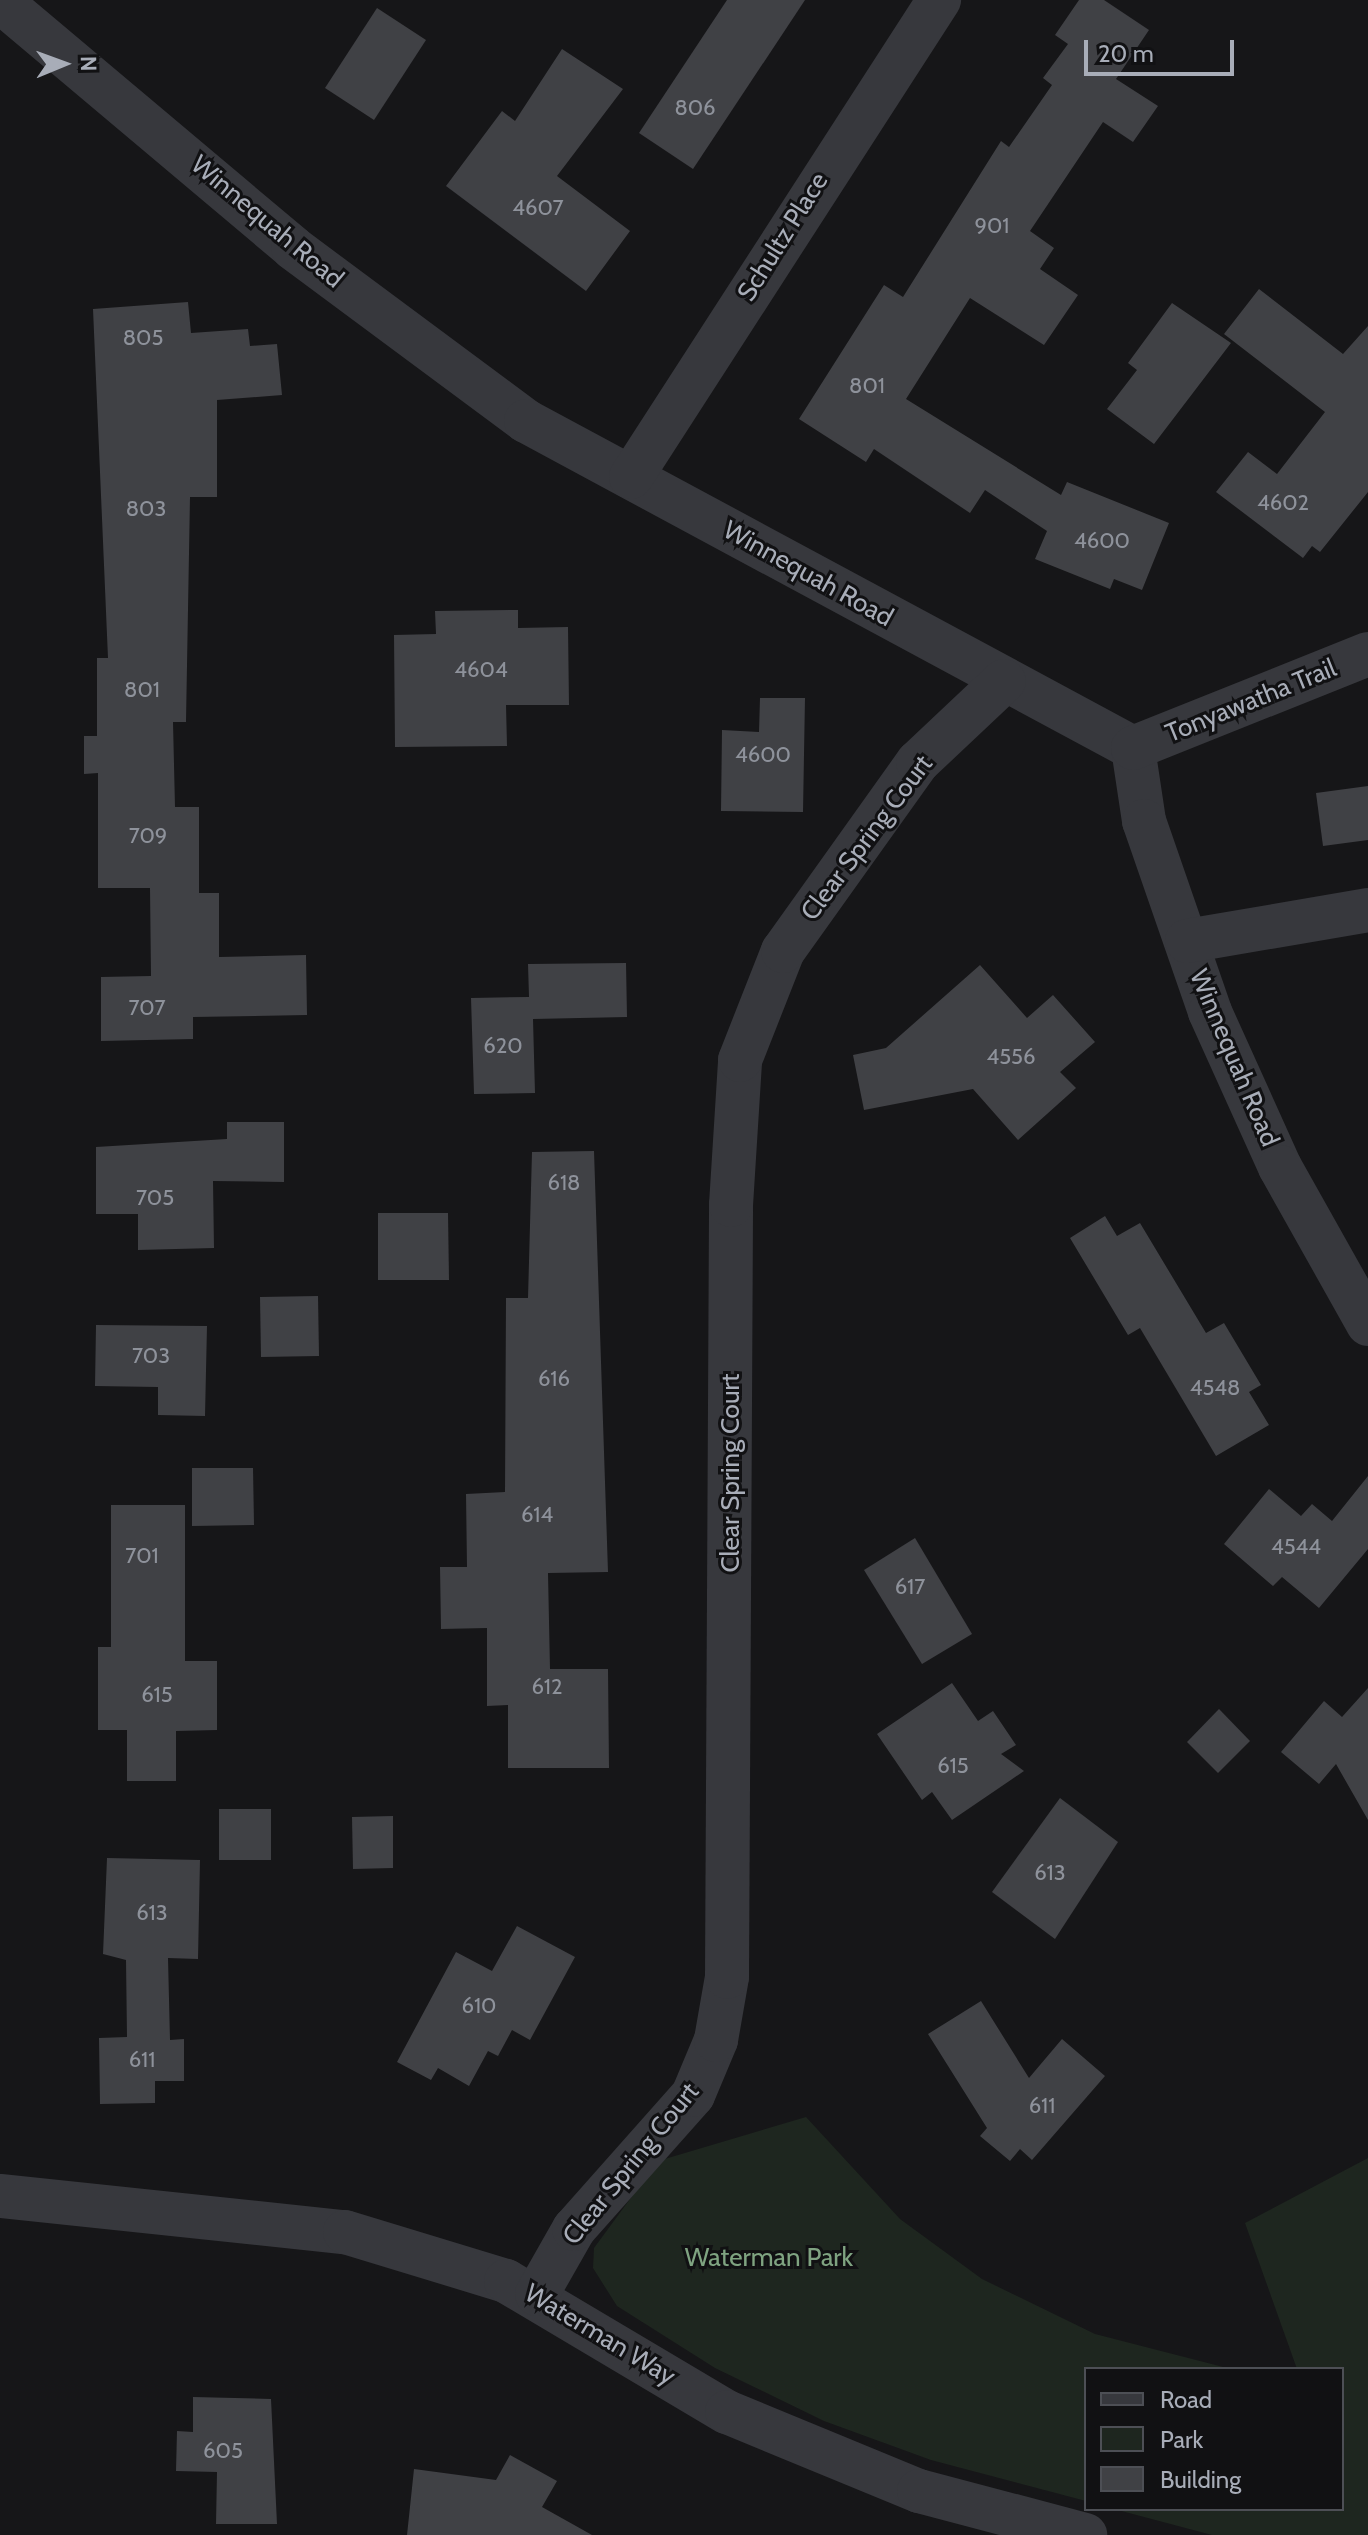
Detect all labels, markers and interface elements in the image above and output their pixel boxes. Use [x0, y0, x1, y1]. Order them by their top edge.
north arrow [24, 24, 104, 104]
scale bar [1088, 24, 1238, 74]
text: 20 m [1098, 39, 1154, 68]
text: N [75, 56, 102, 72]
house number: 806 [674, 95, 716, 121]
street label: Winnequah Road [184, 149, 350, 295]
street label: Schultz Place [731, 167, 835, 307]
house number: 4607 [512, 195, 564, 221]
house number: 901 [974, 213, 1010, 239]
house number: 805 [123, 325, 163, 351]
house number: 801 [849, 373, 885, 399]
house number: 4602 [1257, 490, 1309, 516]
house number: 803 [126, 496, 166, 522]
street label: Winnequah Road [718, 514, 898, 634]
house number: 4600 [1074, 528, 1130, 554]
street label: Tonyawatha Trail [1161, 653, 1341, 749]
house number: 4604 [454, 657, 508, 683]
house number: 801 [124, 677, 160, 703]
house number: 4600 [735, 742, 791, 768]
street label: Clear Spring Court [795, 749, 939, 927]
house number: 709 [129, 823, 167, 849]
street label: Winnequah Road [1183, 965, 1285, 1151]
house number: 707 [128, 995, 166, 1021]
house number: 620 [483, 1033, 523, 1059]
house number: 4556 [986, 1044, 1036, 1070]
house number: 618 [548, 1170, 580, 1196]
house number: 705 [136, 1185, 174, 1211]
house number: 703 [132, 1343, 170, 1369]
house number: 616 [538, 1366, 570, 1392]
street label: Clear Spring Court [715, 1373, 747, 1573]
house number: 4548 [1190, 1375, 1240, 1401]
house number: 614 [521, 1502, 553, 1528]
house number: 4544 [1271, 1534, 1321, 1560]
house number: 701 [125, 1543, 159, 1569]
house number: 617 [895, 1574, 925, 1600]
house number: 612 [531, 1674, 563, 1700]
house number: 615 [141, 1682, 173, 1708]
house number: 615 [937, 1753, 969, 1779]
house number: 613 [1034, 1860, 1066, 1886]
house number: 613 [136, 1900, 168, 1926]
house number: 610 [462, 1993, 496, 2019]
house number: 611 [129, 2047, 155, 2073]
street label: Clear Spring Court [556, 2077, 706, 2251]
house number: 611 [1029, 2093, 1055, 2119]
park label: Waterman Park [685, 2242, 853, 2274]
street label: Waterman Way [519, 2278, 681, 2392]
legend [1084, 2367, 1344, 2511]
text: Road [1160, 2385, 1212, 2414]
text: Park [1160, 2425, 1203, 2454]
house number: 605 [203, 2438, 243, 2464]
text: Building [1160, 2465, 1241, 2494]

